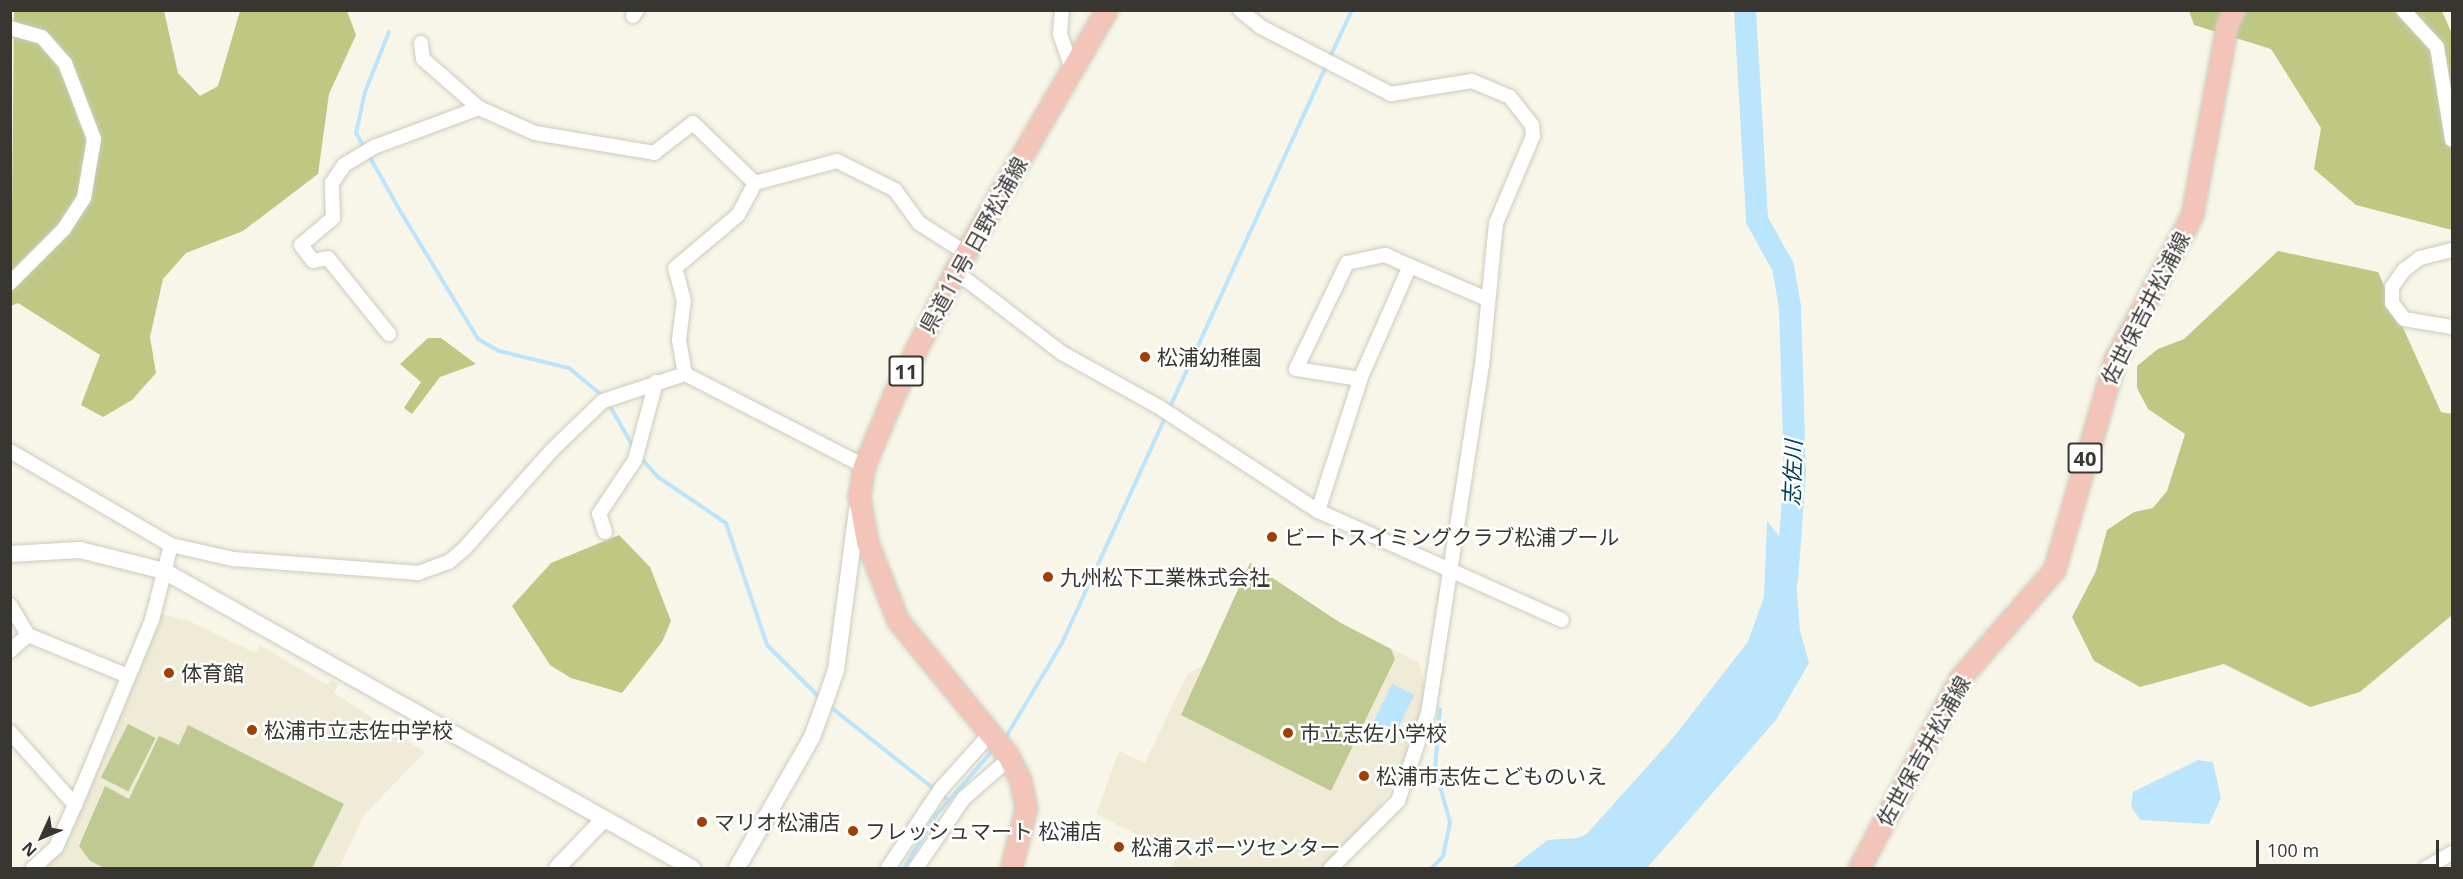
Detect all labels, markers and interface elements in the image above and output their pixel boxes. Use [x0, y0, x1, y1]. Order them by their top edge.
street label: 県道11号 日野松浦線 [914, 153, 1032, 337]
street label: 佐世保吉井松浦線 [2096, 227, 2194, 389]
place label: 松浦幼稚園 [1157, 344, 1262, 370]
marker: 松浦幼稚園 [1138, 350, 1152, 364]
road number: 11 [888, 354, 924, 388]
water label: 志佐川 [1778, 440, 1806, 506]
road number: 40 [2067, 441, 2103, 475]
place label: ビートスイミングクラブ松浦プール [1284, 524, 1620, 550]
marker: ビートスイミングクラブ松浦プール [1265, 530, 1279, 544]
place label: 九州松下工業株式会社 [1060, 564, 1270, 590]
marker: 九州松下工業株式会社 [1041, 570, 1055, 584]
place label: 体育館 [181, 660, 244, 686]
marker: 体育館 [162, 666, 176, 680]
street label: 佐世保吉井松浦線 [1871, 671, 1975, 831]
place label: 松浦市立志佐中学校 [264, 717, 453, 743]
place label: 市立志佐小学校 [1300, 720, 1447, 746]
marker: 松浦市立志佐中学校 [245, 723, 259, 737]
marker: 市立志佐小学校 [1281, 726, 1295, 740]
place label: 松浦市志佐こどものいえ [1376, 763, 1607, 789]
marker: 松浦市志佐こどものいえ [1357, 769, 1371, 783]
north arrow [12, 807, 72, 867]
place label: マリオ松浦店 [714, 809, 840, 835]
marker: マリオ松浦店 [695, 815, 709, 829]
place label: フレッシュマート 松浦店 [865, 818, 1101, 844]
marker: フレッシュマート 松浦店 [846, 824, 860, 838]
scale bar [2259, 828, 2442, 866]
place label: 松浦スポーツセンター [1131, 834, 1341, 860]
text: N [17, 837, 41, 862]
text: 100 m [2267, 838, 2319, 862]
marker: 松浦スポーツセンター [1112, 840, 1126, 854]

